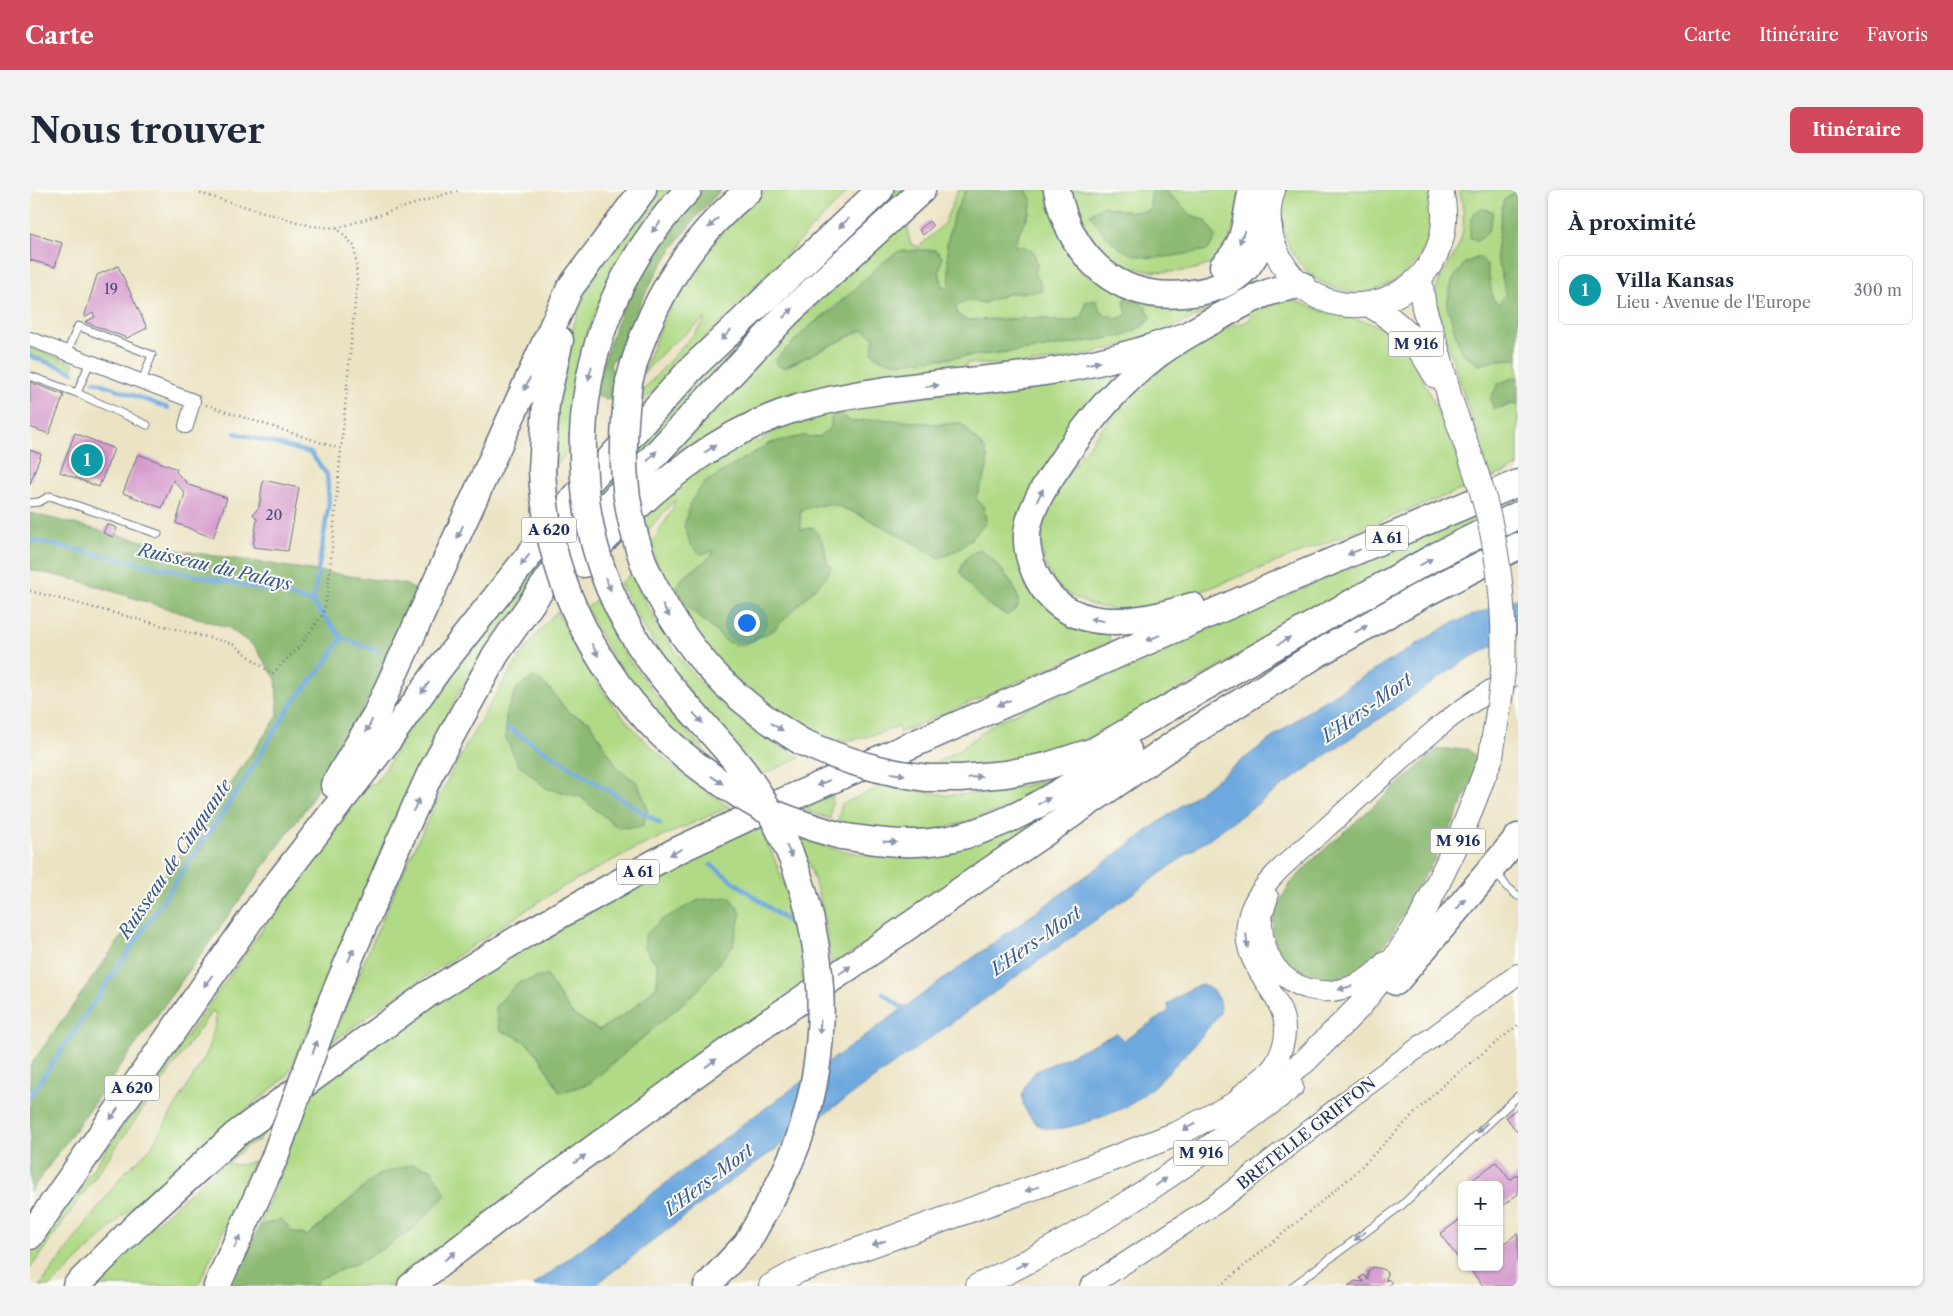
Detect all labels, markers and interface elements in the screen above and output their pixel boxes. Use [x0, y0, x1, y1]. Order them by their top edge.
text: Carte [25, 21, 94, 50]
text: Carte [1684, 24, 1731, 46]
text: Itinéraire [1759, 24, 1839, 46]
text: Favoris [1867, 24, 1928, 46]
button: Itinéraire [1790, 107, 1923, 153]
text: Nous trouver [30, 109, 265, 152]
text: À proximité [1568, 210, 1696, 235]
one-way arrow [707, 217, 719, 229]
one-way arrow [838, 217, 850, 229]
one-way arrow [651, 220, 662, 233]
one-way arrow [1238, 230, 1246, 245]
text: Villa Kansas [1616, 269, 1734, 292]
house number: 19 [104, 280, 118, 298]
text: 1 [1581, 280, 1589, 300]
text: 300 m [1854, 280, 1902, 300]
text: Lieu · Avenue de l'Europe [1616, 292, 1811, 312]
one-way arrow [782, 307, 794, 319]
one-way arrow [720, 329, 732, 341]
road number: M 916 [1388, 332, 1444, 356]
one-way arrow [1086, 359, 1102, 367]
one-way arrow [586, 366, 594, 381]
one-way arrow [523, 377, 531, 391]
one-way arrow [925, 382, 941, 390]
pin: 1 [71, 441, 103, 479]
one-way arrow [703, 444, 717, 454]
one-way arrow [646, 451, 658, 463]
one-way arrow [1036, 488, 1044, 503]
house number: 20 [266, 506, 283, 524]
road number: A 620 [522, 518, 576, 542]
one-way arrow [456, 525, 464, 539]
road number: A 61 [1366, 526, 1408, 550]
water label: Ruisseau du Palays [134, 538, 294, 595]
one-way arrow [1346, 548, 1361, 556]
one-way arrow [519, 553, 530, 566]
one-way arrow [1419, 557, 1433, 566]
one-way arrow [604, 577, 612, 591]
one-way arrow [662, 604, 671, 617]
your location [734, 610, 760, 636]
one-way arrow [1088, 616, 1104, 624]
one-way arrow [1354, 625, 1369, 633]
one-way arrow [1145, 634, 1160, 642]
one-way arrow [1277, 636, 1291, 645]
one-way arrow [591, 643, 599, 657]
water label: L'Hers-Mort [1316, 668, 1418, 748]
one-way arrow [420, 681, 430, 695]
one-way arrow [996, 699, 1011, 707]
one-way arrow [692, 711, 704, 723]
one-way arrow [365, 719, 373, 734]
one-way arrow [771, 723, 784, 732]
one-way arrow [891, 770, 907, 778]
one-way arrow [968, 773, 984, 781]
water label: Ruisseau de Cinquante [112, 774, 237, 944]
one-way arrow [710, 775, 724, 785]
one-way arrow [816, 779, 830, 787]
one-way arrow [1037, 796, 1051, 805]
one-way arrow [412, 798, 420, 812]
road number: M 916 [1430, 828, 1486, 854]
one-way arrow [882, 838, 898, 846]
one-way arrow [785, 844, 793, 859]
one-way arrow [669, 848, 683, 856]
road number: A 61 [617, 860, 659, 884]
one-way arrow [1455, 899, 1467, 911]
water label: L'Hers-Mort [985, 901, 1087, 981]
one-way arrow [1243, 933, 1251, 949]
one-way arrow [348, 948, 355, 963]
one-way arrow [838, 965, 851, 975]
one-way arrow [203, 974, 213, 988]
one-way arrow [1338, 984, 1353, 992]
one-way arrow [815, 1019, 823, 1035]
one-way arrow [311, 1039, 319, 1054]
one-way arrow [704, 1058, 718, 1068]
street label: BRETELLE GRIFFON [1233, 1073, 1379, 1193]
road number: A 620 [104, 1076, 160, 1100]
one-way arrow [109, 1107, 119, 1121]
one-way arrow [1476, 1122, 1488, 1134]
one-way arrow [1182, 1123, 1196, 1132]
water label: L'Hers-Mort [659, 1139, 759, 1222]
road number: M 916 [1174, 1140, 1228, 1166]
one-way arrow [573, 1153, 586, 1164]
one-way arrow [1155, 1177, 1168, 1187]
map controls [1458, 1181, 1503, 1271]
button: + [1458, 1181, 1503, 1226]
one-way arrow [1024, 1185, 1039, 1193]
button: − [1458, 1226, 1503, 1271]
one-way arrow [1353, 1231, 1367, 1241]
one-way arrow [234, 1235, 242, 1249]
one-way arrow [871, 1239, 886, 1247]
one-way arrow [443, 1251, 456, 1262]
one-way arrow [1015, 1261, 1029, 1269]

